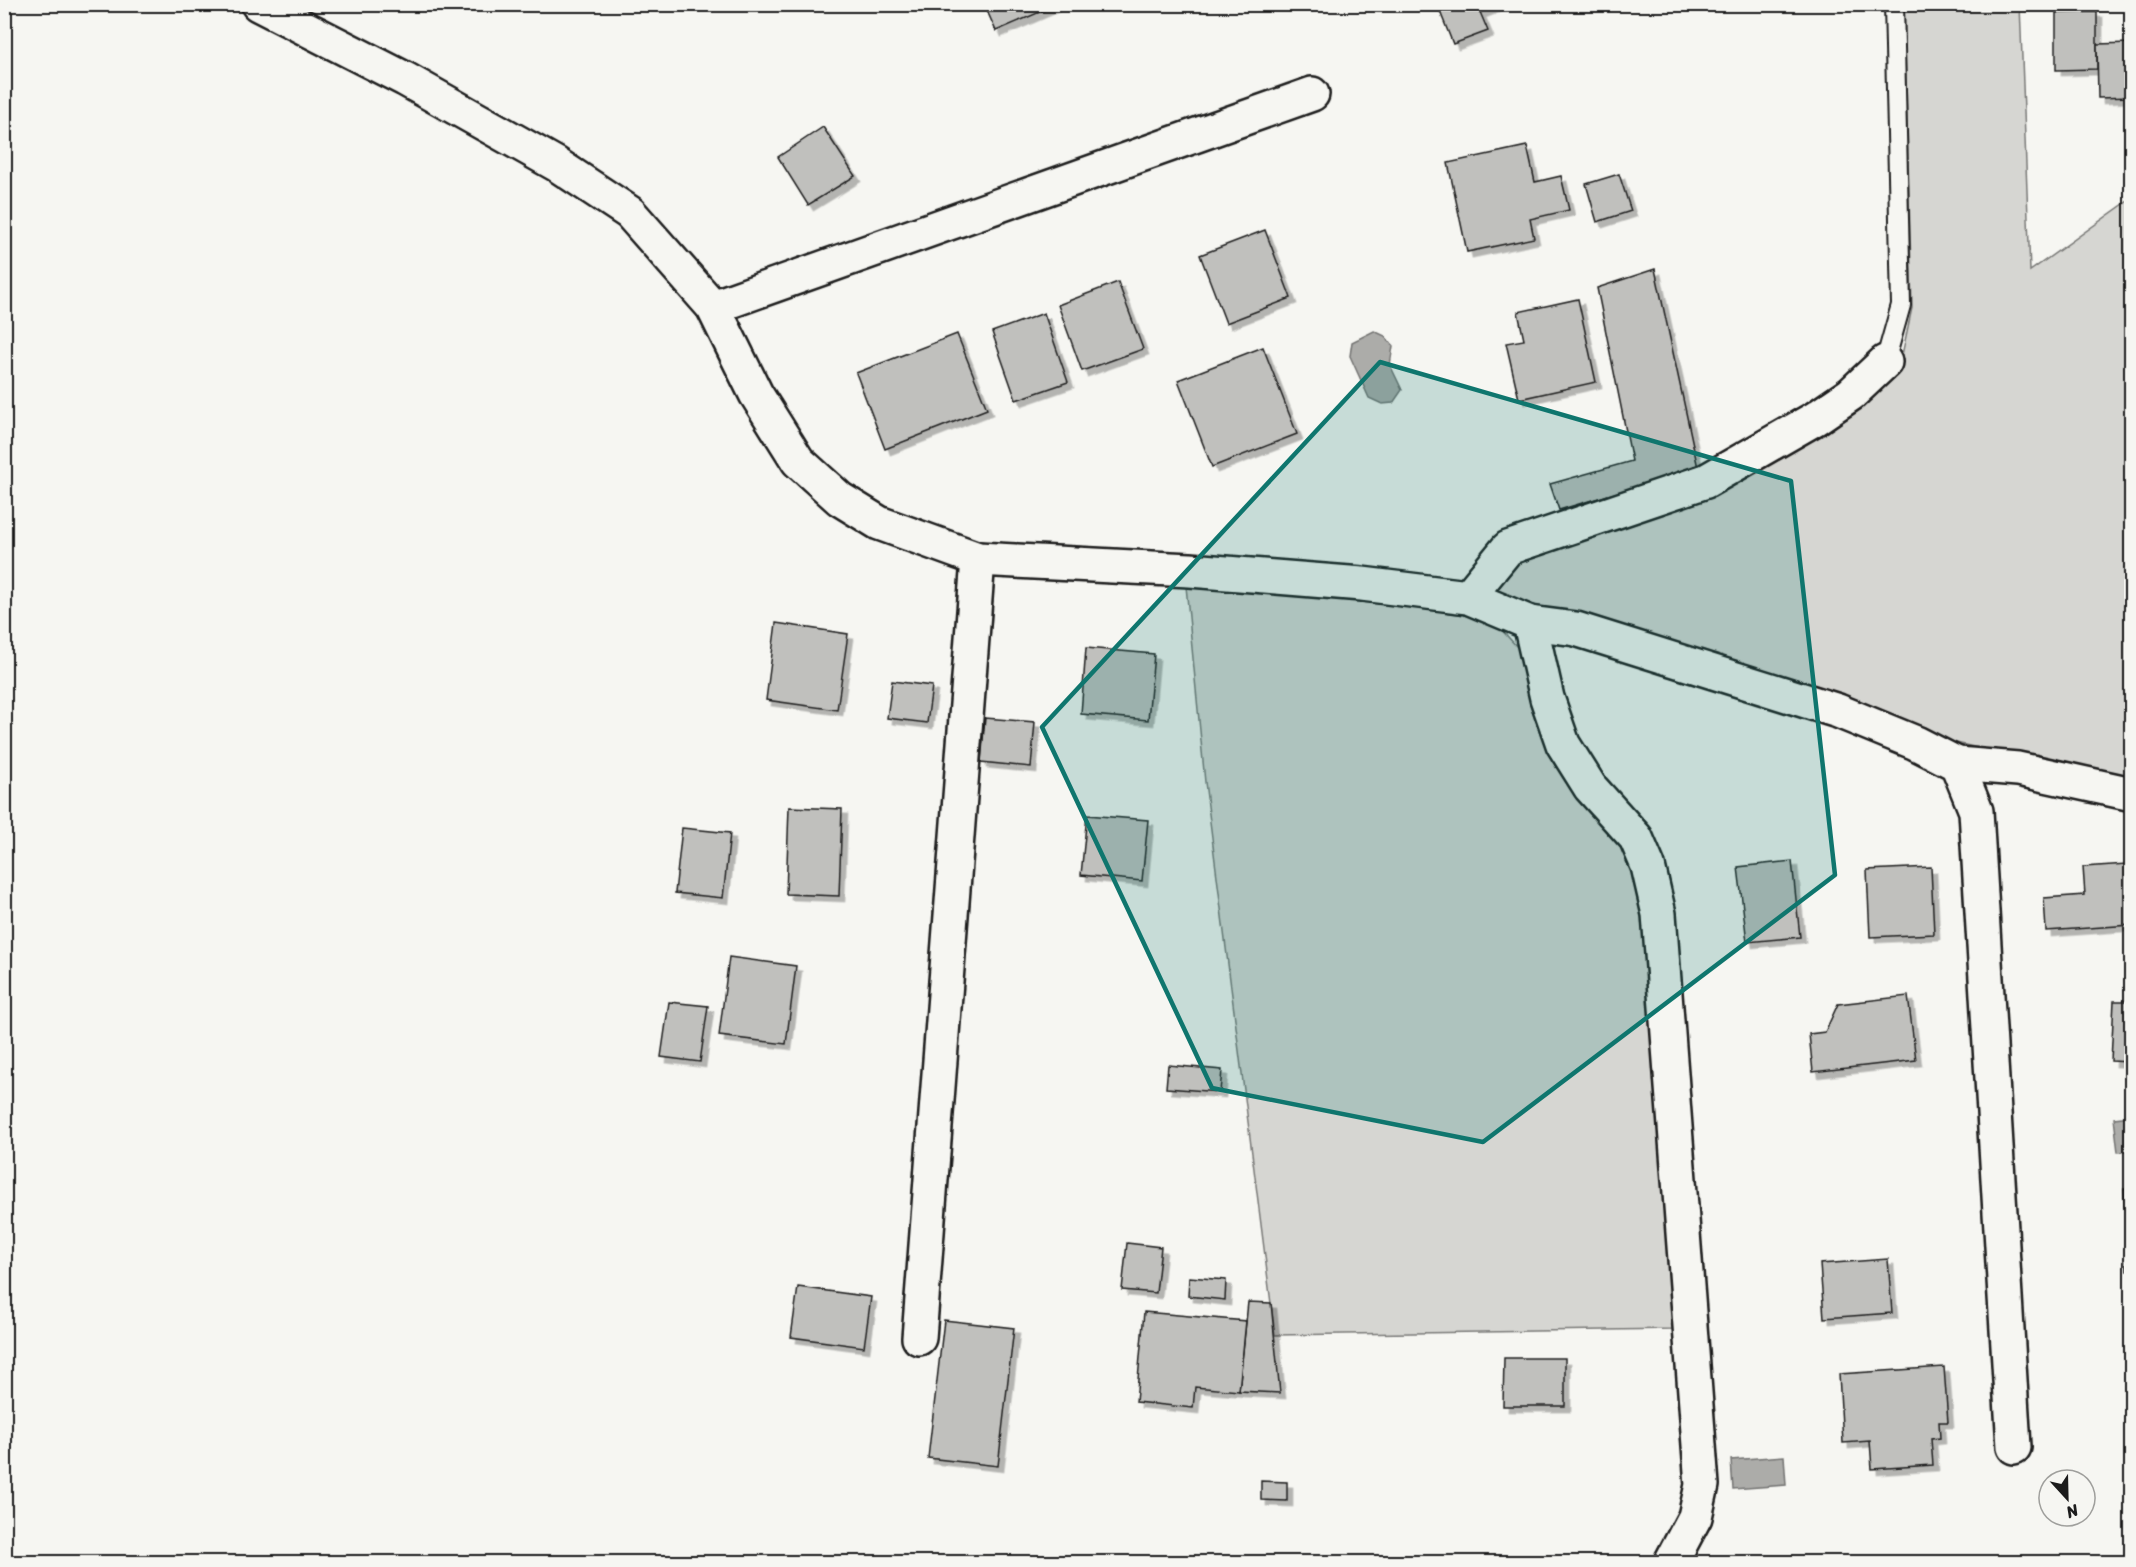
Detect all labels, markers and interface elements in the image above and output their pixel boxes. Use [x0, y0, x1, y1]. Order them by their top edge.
north arrow [2037, 1468, 2097, 1528]
text: N [2061, 1496, 2084, 1527]

